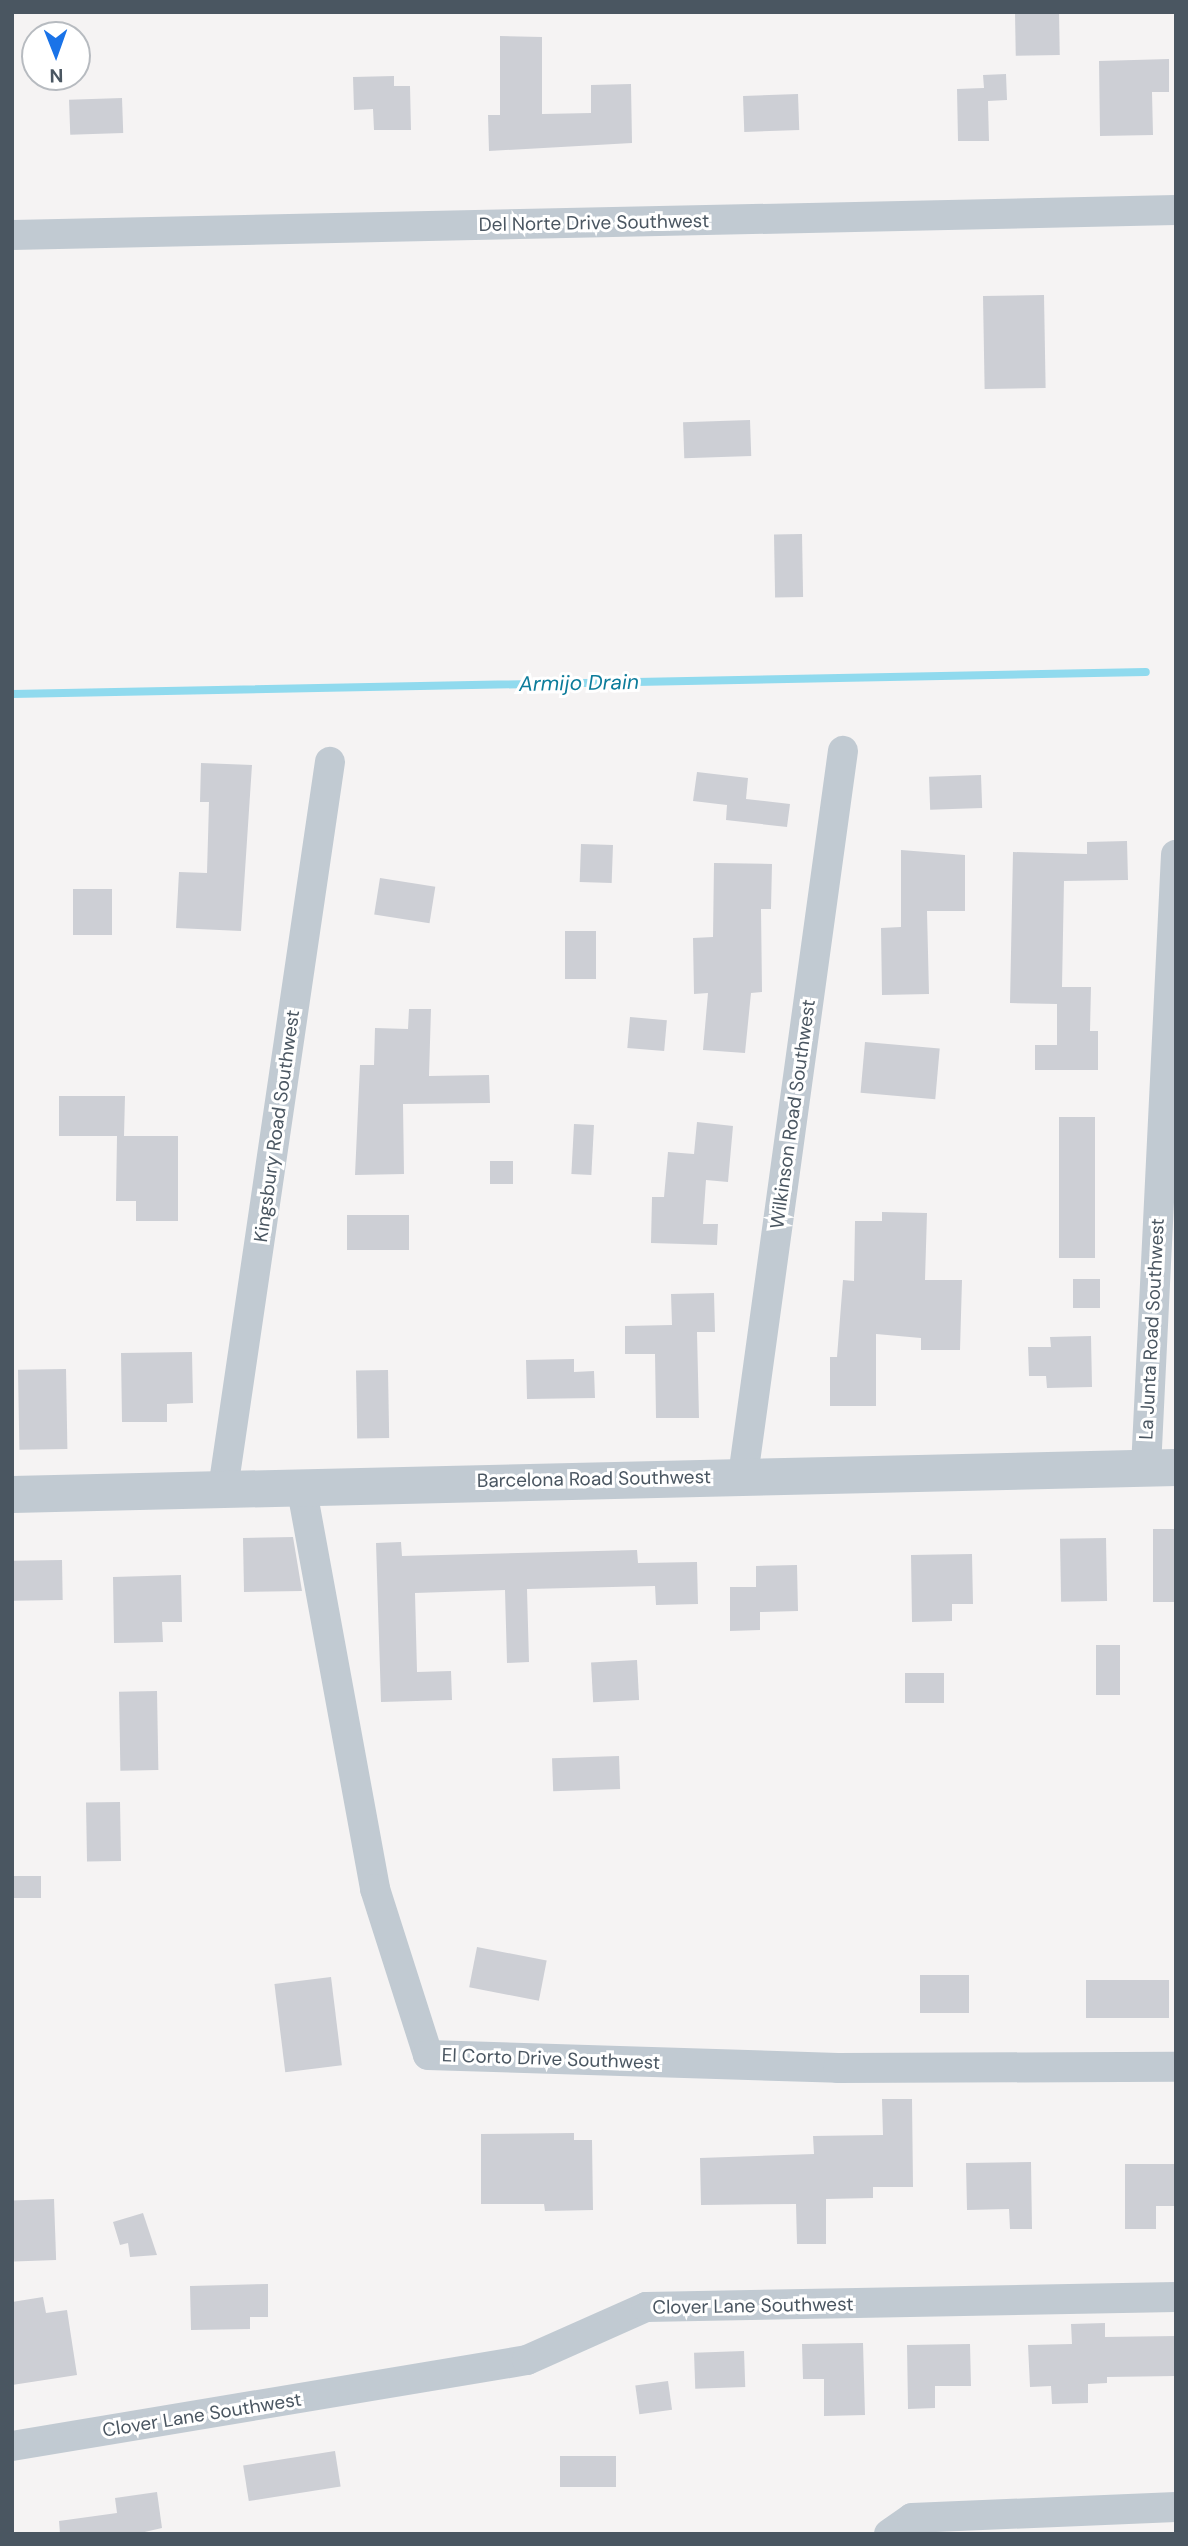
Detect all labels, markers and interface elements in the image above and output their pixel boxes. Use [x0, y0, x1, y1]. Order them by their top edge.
north arrow [21, 21, 91, 91]
text: N [49, 63, 63, 88]
street label: Del Norte Drive Southwest [478, 210, 710, 236]
water label: Armijo Drain [519, 669, 639, 697]
street label: Wilkinson Road Southwest [766, 998, 820, 1230]
street label: Kingsbury Road Southwest [249, 1008, 305, 1244]
street label: La Junta Road Southwest [1135, 1218, 1169, 1440]
street label: Barcelona Road Southwest [477, 1466, 711, 1492]
street label: El Corto Drive Southwest [441, 2044, 661, 2074]
street label: Clover Lane Southwest [652, 2293, 854, 2319]
street label: Clover Lane Southwest [101, 2388, 303, 2442]

